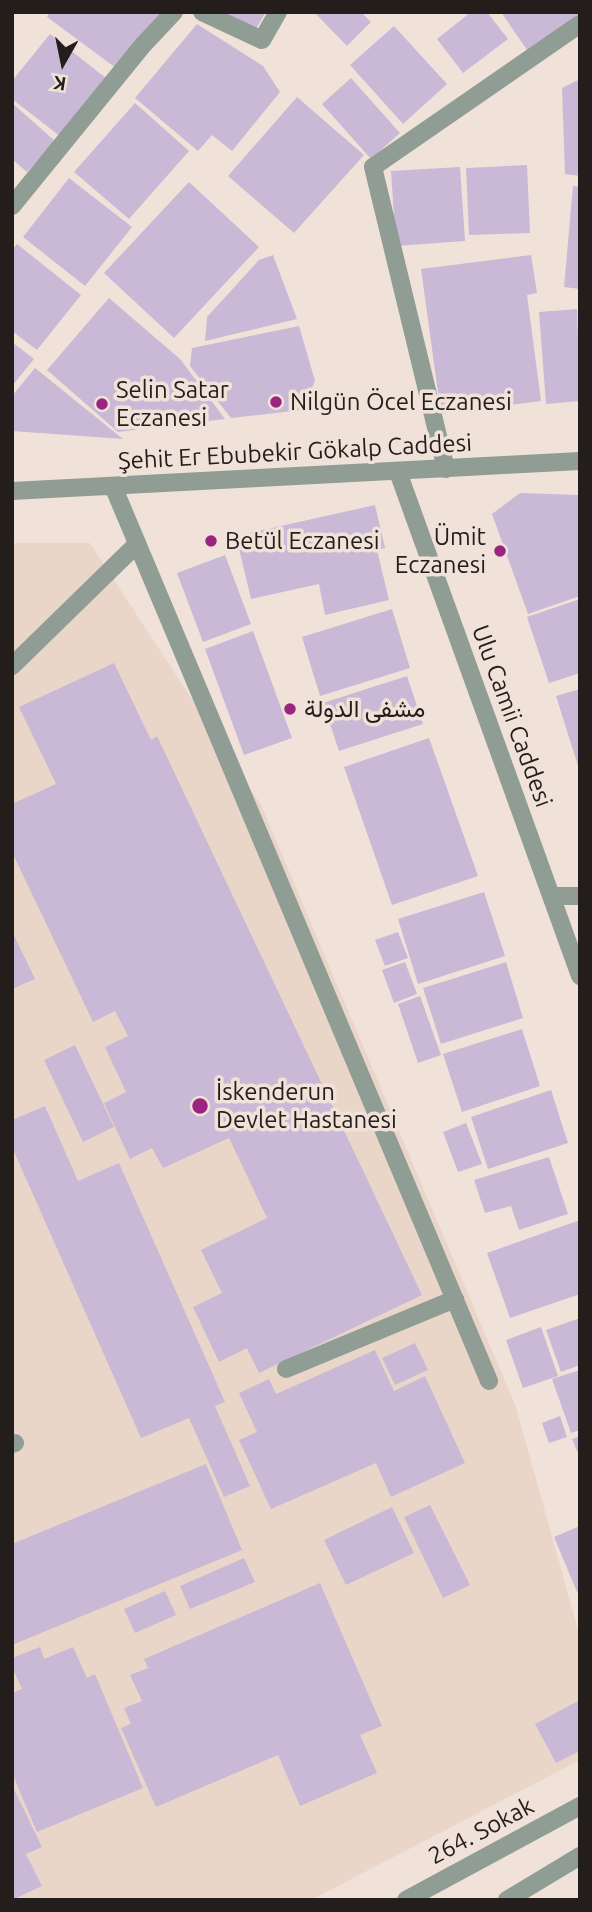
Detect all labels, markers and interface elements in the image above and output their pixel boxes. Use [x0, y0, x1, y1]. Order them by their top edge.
north arrow [28, 28, 98, 98]
text: K [52, 72, 68, 96]
place label: Selin Satar Eczanesi [116, 376, 229, 432]
place label: Nilgün Öcel Eczanesi [290, 388, 512, 416]
marker: Nilgün Öcel Eczanesi [268, 394, 284, 410]
marker: Selin Satar Eczanesi [94, 396, 110, 412]
street label: Şehit Er Ebubekir Gökalp Caddesi [117, 428, 473, 476]
place label: Ümit Eczanesi [395, 523, 486, 579]
place label: Betül Eczanesi [225, 527, 380, 555]
marker: Betül Eczanesi [203, 533, 219, 549]
marker: Ümit Eczanesi [492, 543, 508, 559]
street label: Ulu Camii Caddesi [466, 621, 558, 811]
place label: مشفى الدولة [304, 695, 425, 723]
marker: مشفى الدولة [282, 701, 298, 717]
place label: İskenderun Devlet Hastanesi [216, 1078, 397, 1134]
marker: İskenderun Devlet Hastanesi [190, 1096, 210, 1116]
street label: 264. Sokak [423, 1791, 539, 1871]

